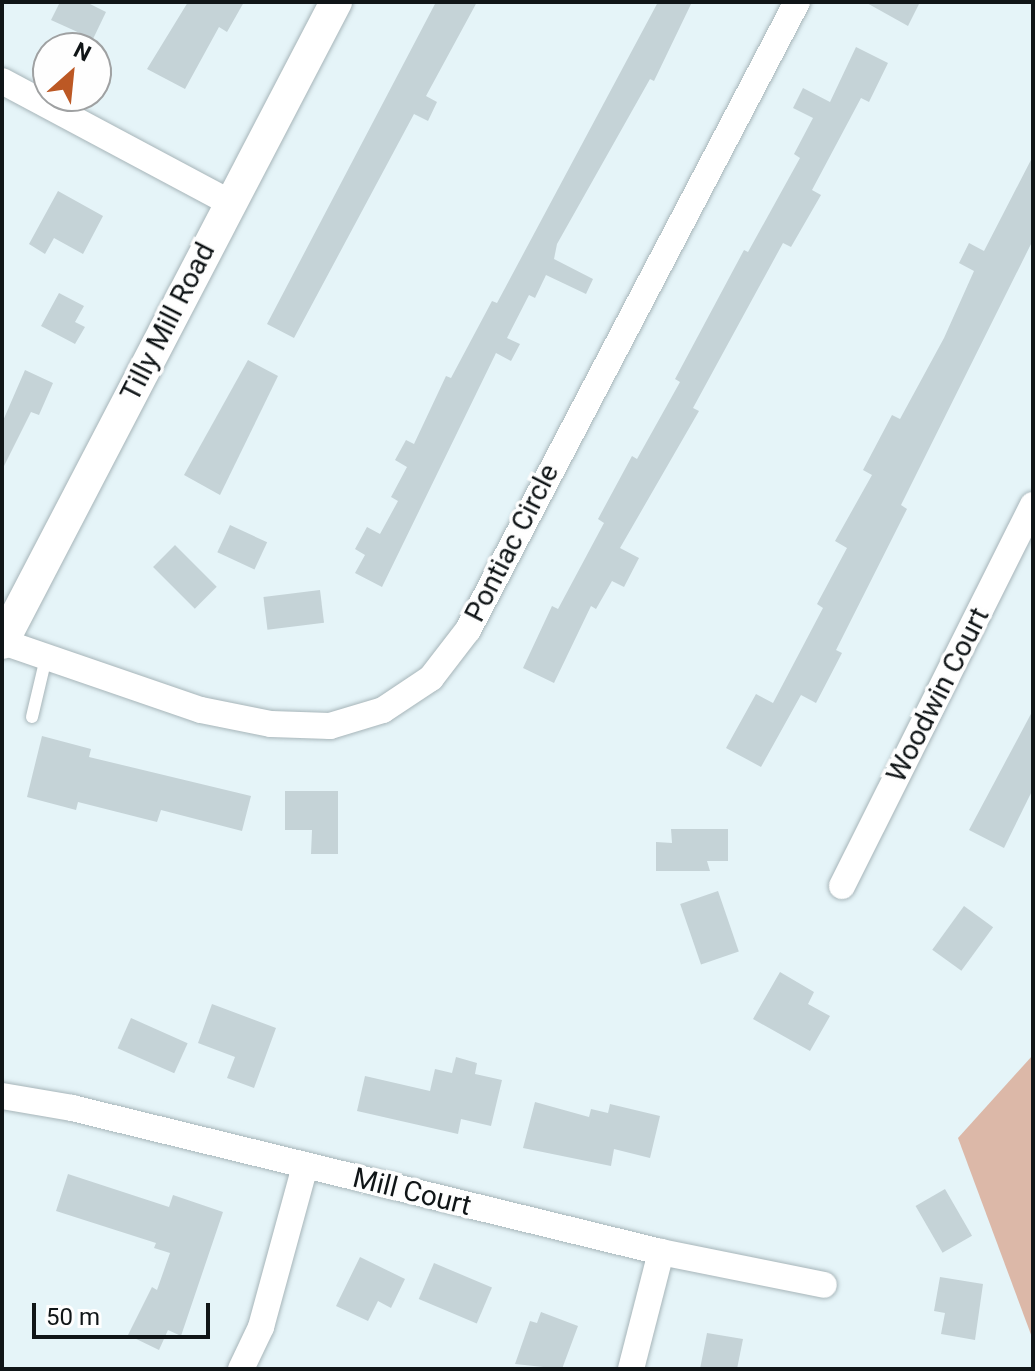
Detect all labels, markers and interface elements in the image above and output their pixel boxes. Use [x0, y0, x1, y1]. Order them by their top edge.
north arrow [32, 32, 112, 112]
text: N [70, 37, 95, 67]
street label: Tilly Mill Road [114, 237, 222, 407]
street label: Pontiac Circle [458, 459, 566, 627]
street label: Woodwin Court [880, 602, 996, 788]
street label: Mill Court [349, 1161, 475, 1223]
scale bar [36, 1287, 214, 1337]
text: 50 m [46, 1303, 100, 1331]

